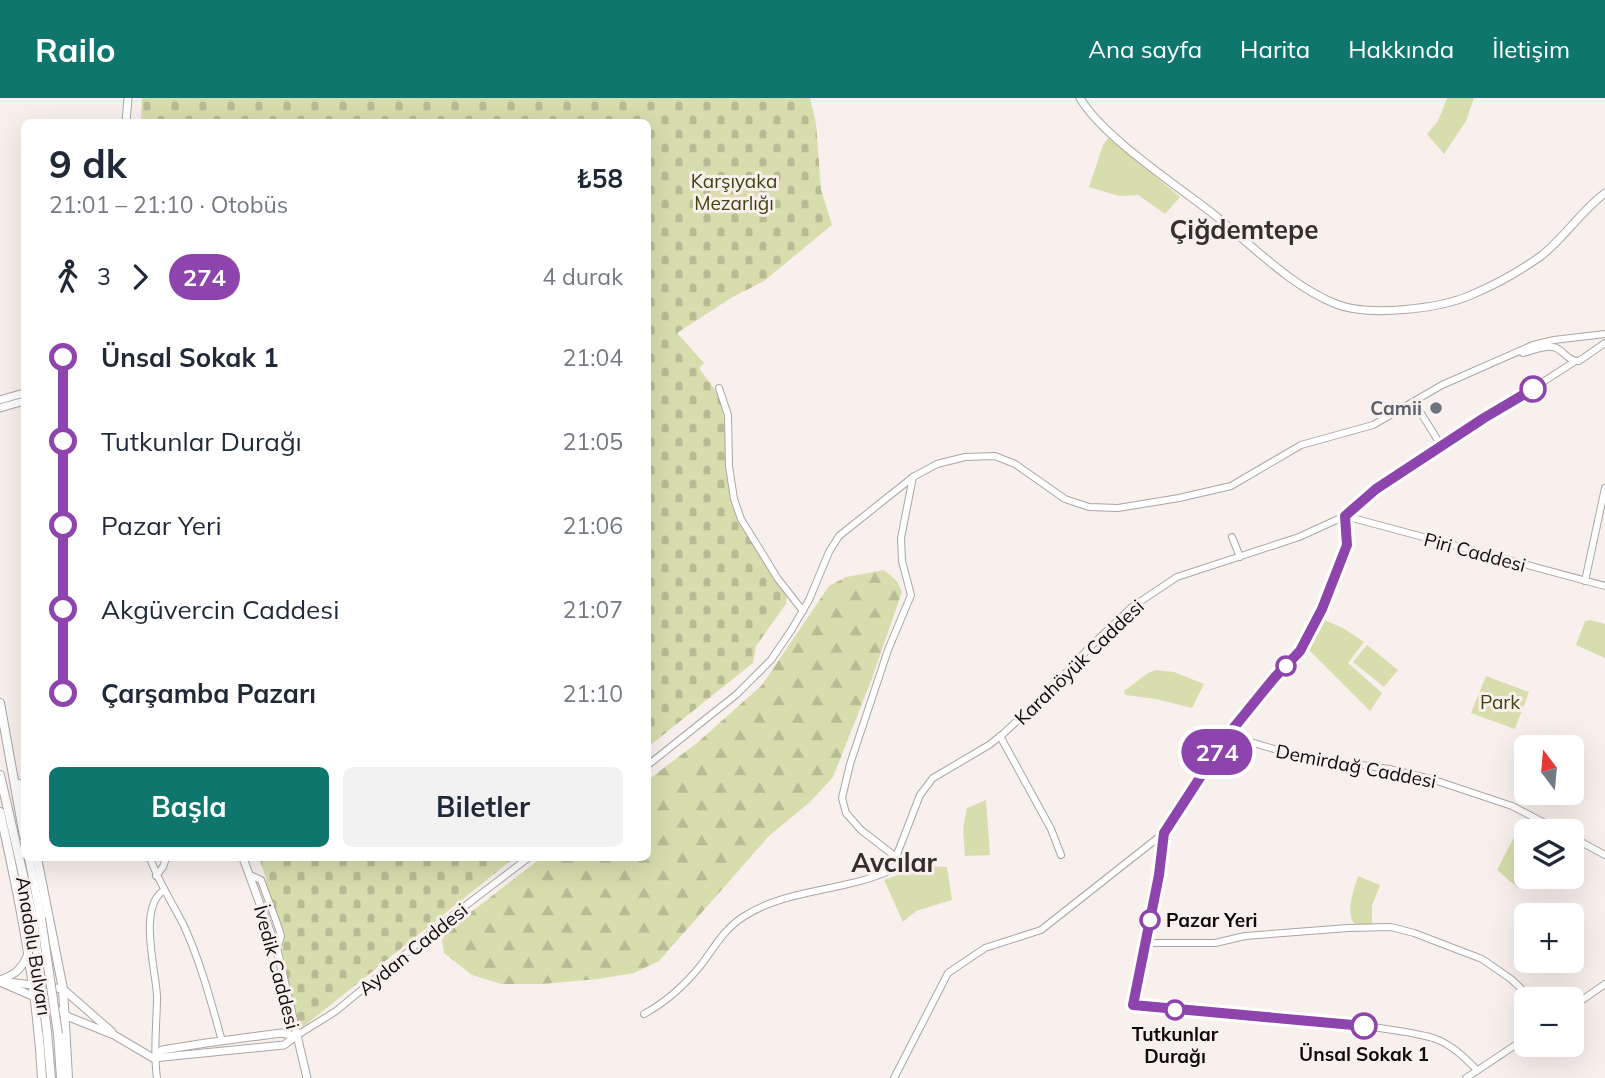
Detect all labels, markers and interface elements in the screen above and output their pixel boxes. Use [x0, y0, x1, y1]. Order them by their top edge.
text: Railo [35, 29, 116, 70]
text: Ana sayfa [1088, 34, 1202, 64]
text: Harita [1240, 34, 1310, 64]
text: Hakkında [1348, 34, 1454, 64]
text: İletişim [1492, 34, 1570, 64]
text: 9 dk [49, 140, 127, 188]
text: ₺58 [576, 162, 623, 195]
park label: Karşıyaka Mezarlığı [691, 169, 777, 215]
text: 21:01 – 21:10 · Otobüs [49, 190, 288, 219]
district label: Çiğdemtepe [1170, 213, 1318, 246]
icon: walk [49, 258, 87, 296]
icon: forward [121, 258, 159, 296]
text: 3 [97, 262, 111, 291]
text: 274 [183, 262, 226, 292]
text: 4 durak [542, 262, 623, 291]
text: Ünsal Sokak 1 [101, 341, 279, 374]
text: 21:04 [563, 343, 623, 372]
unlabelled marker [1520, 376, 1546, 402]
place label: Camii [1370, 396, 1422, 420]
marker: Camii [1428, 400, 1444, 416]
text: Tutkunlar Durağı [101, 425, 302, 458]
text: 21:05 [563, 427, 623, 456]
text: Pazar Yeri [101, 509, 222, 542]
text: 21:06 [563, 511, 623, 540]
street label: Piri Caddesi [1421, 527, 1529, 577]
text: Akgüvercin Caddesi [101, 593, 339, 626]
street label: Karahöyük Caddesi [1009, 594, 1149, 730]
text: 21:07 [563, 595, 623, 624]
unlabelled marker [1276, 656, 1296, 676]
text: Çarşamba Pazarı [101, 677, 316, 710]
text: 21:10 [563, 679, 623, 708]
park label: Park [1480, 690, 1520, 714]
line badge: 274 [1177, 729, 1257, 775]
north arrow [1514, 735, 1584, 805]
map controls [1514, 735, 1584, 1057]
text: 274 [1195, 737, 1239, 767]
street label: Demirdağ Caddesi [1274, 739, 1438, 793]
button: Başla [49, 767, 329, 847]
button: Biletler [343, 767, 623, 847]
button: layers [1514, 819, 1584, 889]
district label: Avcılar [851, 846, 938, 879]
street label: Anadolu Bulvarı [11, 875, 57, 1017]
street label: Aydan Caddesi [354, 898, 472, 1000]
street label: İvedik Caddesi [249, 902, 305, 1032]
button: + [1514, 903, 1584, 973]
place label: Pazar Yeri [1166, 908, 1258, 932]
marker: Pazar Yeri [1140, 910, 1160, 930]
button: − [1514, 987, 1584, 1057]
marker: Tutkunlar Durağı [1165, 1000, 1185, 1020]
marker: Ünsal Sokak 1 [1351, 1013, 1377, 1039]
place label: Tutkunlar Durağı [1132, 1022, 1219, 1068]
place label: Ünsal Sokak 1 [1299, 1042, 1429, 1066]

